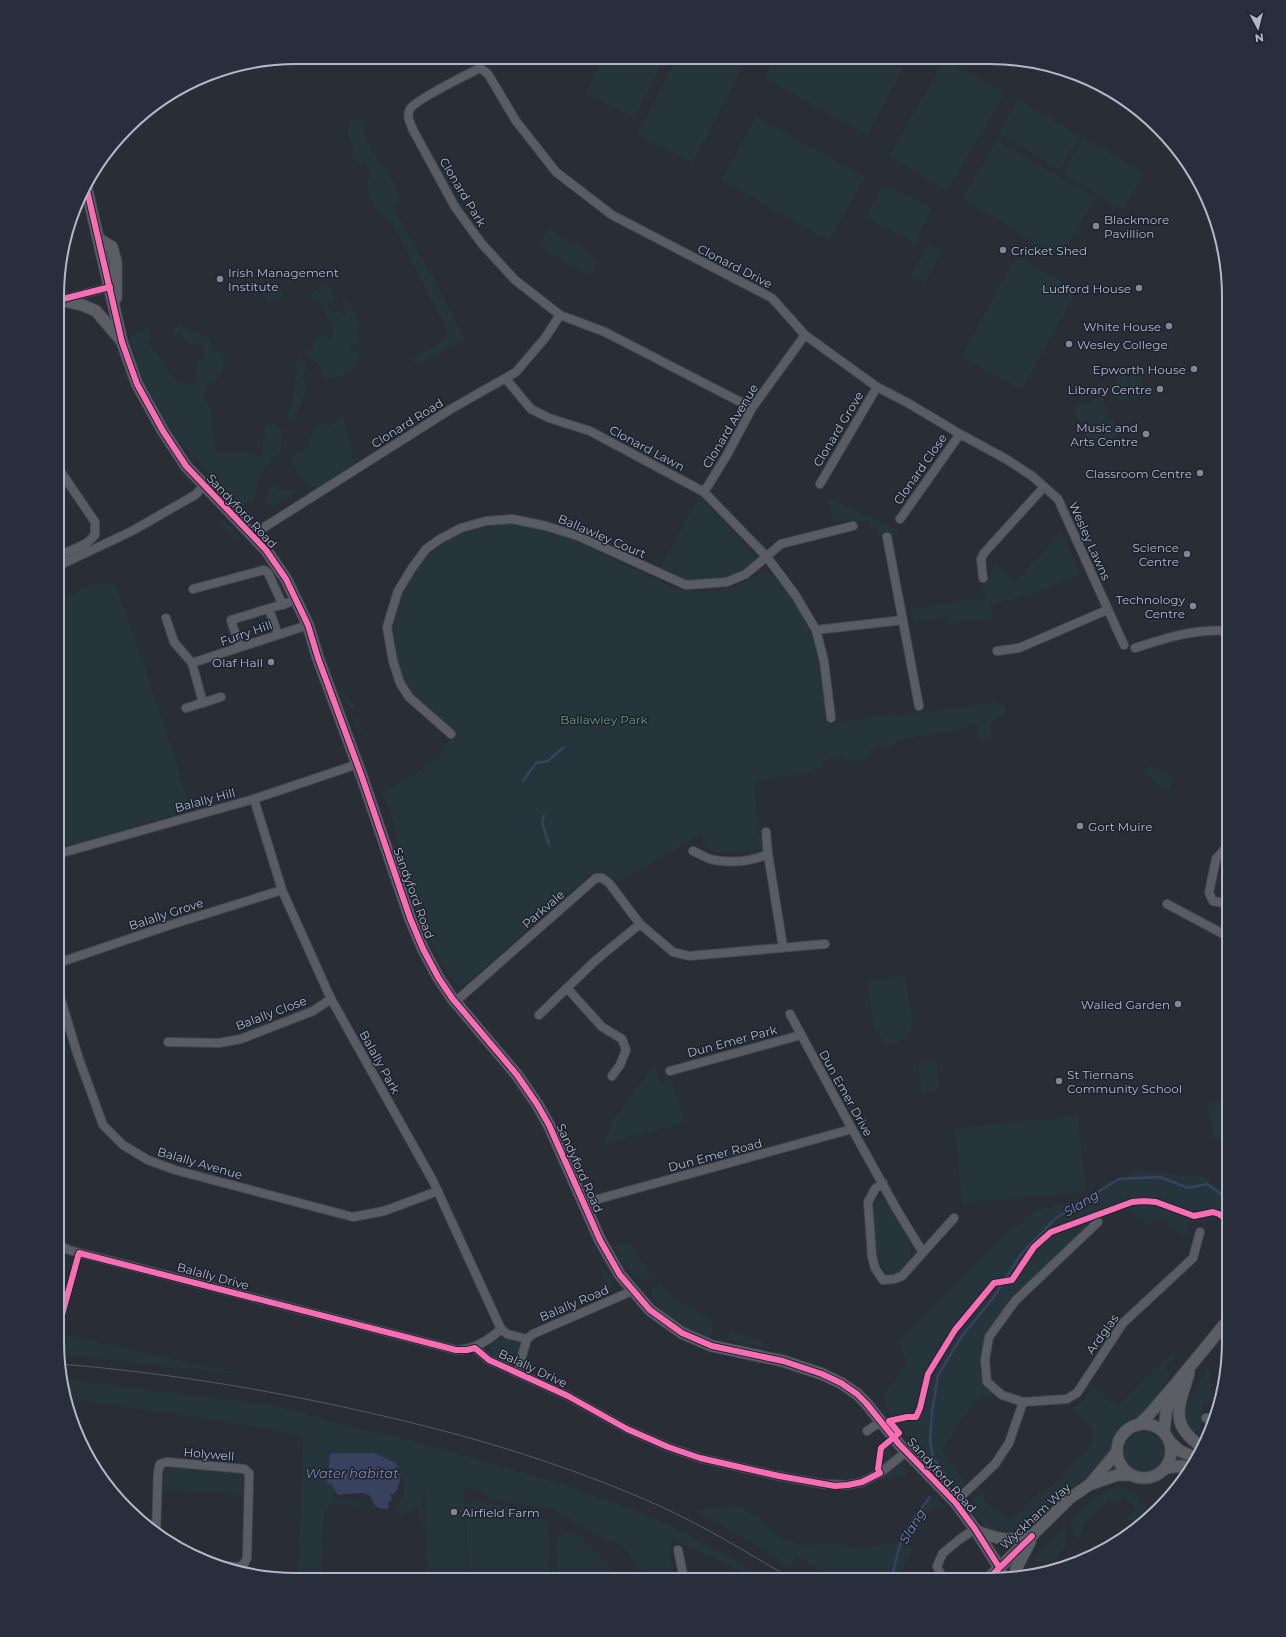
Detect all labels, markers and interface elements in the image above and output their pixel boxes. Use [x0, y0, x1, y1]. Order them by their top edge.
north arrow [1238, 8, 1278, 48]
text: N [1254, 30, 1264, 45]
street label: Clonard Park [437, 155, 490, 230]
place label: Blackmore Pavillion [1104, 212, 1169, 241]
marker: Blackmore Pavillion [1091, 221, 1101, 231]
street label: Clonard Drive [695, 241, 775, 291]
place label: Cricket Shed [1011, 243, 1087, 258]
marker: Cricket Shed [998, 245, 1008, 255]
place label: Irish Management Institute [228, 265, 339, 294]
marker: Irish Management Institute [215, 274, 225, 284]
place label: Ludford House [1042, 281, 1131, 296]
marker: Ludford House [1134, 283, 1144, 293]
place label: White House [1083, 319, 1161, 334]
marker: White House [1164, 321, 1174, 331]
place label: Wesley College [1077, 337, 1168, 352]
marker: Wesley College [1064, 339, 1074, 349]
place label: Epworth House [1093, 362, 1186, 377]
marker: Epworth House [1189, 364, 1199, 374]
street label: Clonard Avenue [699, 381, 761, 471]
place label: Library Centre [1067, 382, 1152, 397]
marker: Library Centre [1155, 384, 1165, 394]
street label: Clonard Grove [810, 389, 866, 469]
street label: Clonard Road [368, 395, 446, 451]
place label: Music and Arts Centre [1070, 420, 1138, 449]
street label: Clonard Lawn [607, 422, 687, 474]
marker: Music and Arts Centre [1141, 429, 1151, 439]
street label: Clonard Close [890, 431, 950, 507]
place label: Classroom Centre [1086, 466, 1192, 481]
marker: Classroom Centre [1195, 468, 1205, 478]
street label: Sandyford Road [204, 471, 280, 551]
street label: Wesley Lawns [1066, 499, 1114, 583]
street label: Ballawley Court [556, 511, 648, 561]
place label: Science Centre [1132, 540, 1179, 569]
marker: Science Centre [1182, 549, 1192, 559]
place label: Technology Centre [1116, 592, 1185, 621]
marker: Technology Centre [1188, 601, 1198, 611]
street label: Furry Hill [218, 617, 274, 649]
place label: Olaf Hall [212, 655, 263, 670]
marker: Olaf Hall [266, 657, 276, 667]
park label: Ballawley Park [560, 712, 649, 727]
street label: Balally Hill [173, 785, 237, 815]
place label: Gort Muire [1088, 819, 1152, 834]
marker: Gort Muire [1075, 821, 1085, 831]
street label: Sandyford Road [391, 845, 437, 941]
street label: Parkvale [519, 887, 567, 931]
street label: Balally Grove [127, 895, 205, 933]
street label: Balally Close [233, 993, 309, 1033]
place label: Walled Garden [1081, 997, 1170, 1012]
marker: Walled Garden [1173, 999, 1183, 1009]
street label: Dun Emer Park [685, 1022, 779, 1060]
street label: Balally Park [356, 1028, 404, 1097]
street label: Dun Emer Drive [816, 1047, 876, 1139]
place label: St Tiernans Community School [1067, 1067, 1182, 1096]
marker: St Tiernans Community School [1054, 1076, 1064, 1086]
street label: Sandyford Road [554, 1121, 606, 1215]
street label: Dun Emer Road [666, 1135, 764, 1175]
street label: Balally Avenue [156, 1144, 244, 1182]
water label: Slang [1061, 1186, 1101, 1220]
street label: Balally Drive [175, 1259, 251, 1293]
street label: Balally Road [537, 1282, 611, 1324]
street label: Ardglas [1082, 1311, 1122, 1357]
street label: Balally Drive [496, 1346, 570, 1390]
street label: Sandyford Road [904, 1434, 980, 1516]
street label: Holywell [183, 1444, 235, 1464]
water label: Water habitat [306, 1465, 399, 1481]
street label: Wyckham Way [997, 1479, 1074, 1552]
place label: Airfield Farm [462, 1505, 540, 1520]
water label: Slang [895, 1506, 929, 1546]
marker: Airfield Farm [449, 1507, 459, 1517]

